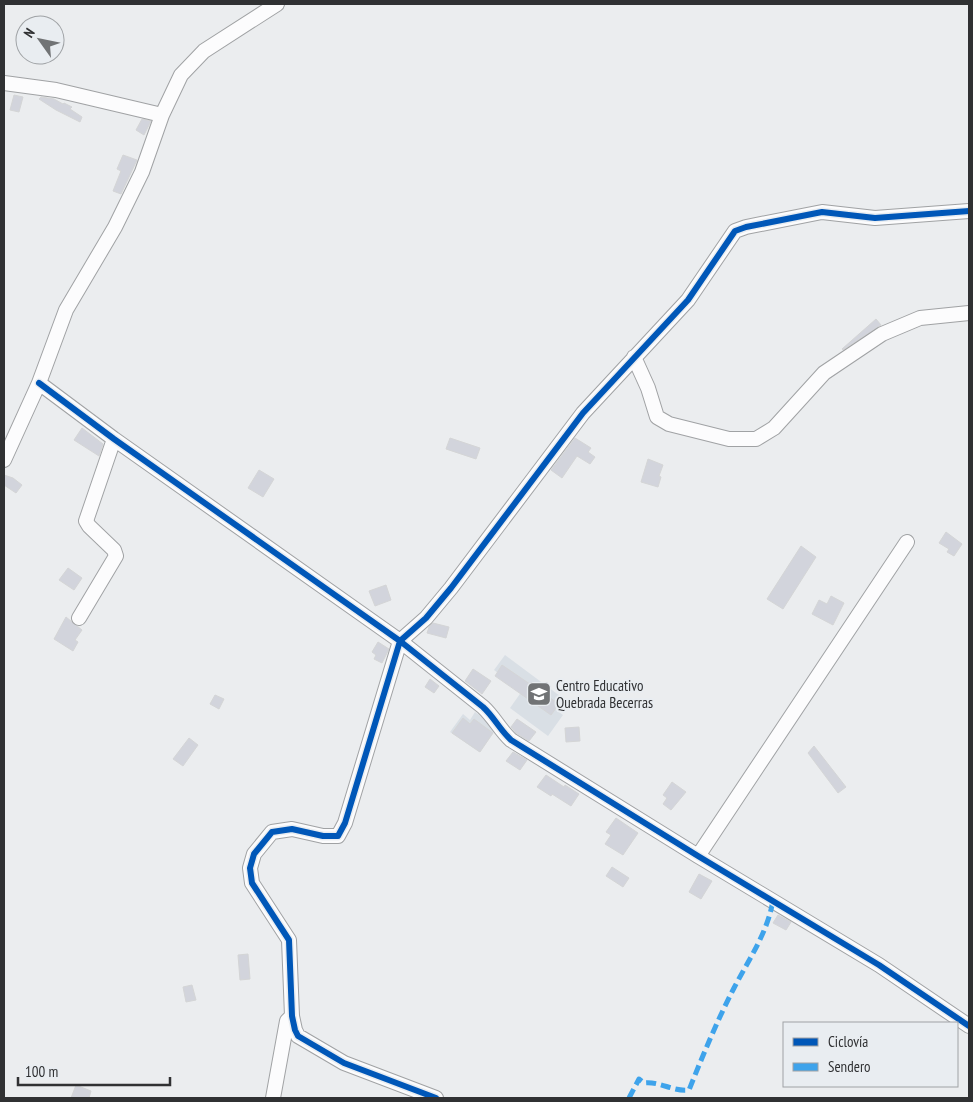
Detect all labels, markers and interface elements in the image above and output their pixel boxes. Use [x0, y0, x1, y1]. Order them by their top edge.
north arrow [15, 15, 65, 65]
text: N [19, 25, 39, 41]
place label: Centro Educativo Quebrada Becerras [556, 676, 653, 712]
school or university icon: Centro Educativo Quebrada Becerras [526, 681, 552, 707]
legend [783, 1022, 958, 1087]
text: Ciclovía [828, 1032, 868, 1051]
scale bar [18, 1054, 170, 1086]
text: Sendero [828, 1057, 870, 1076]
text: 100 m [25, 1062, 58, 1081]

